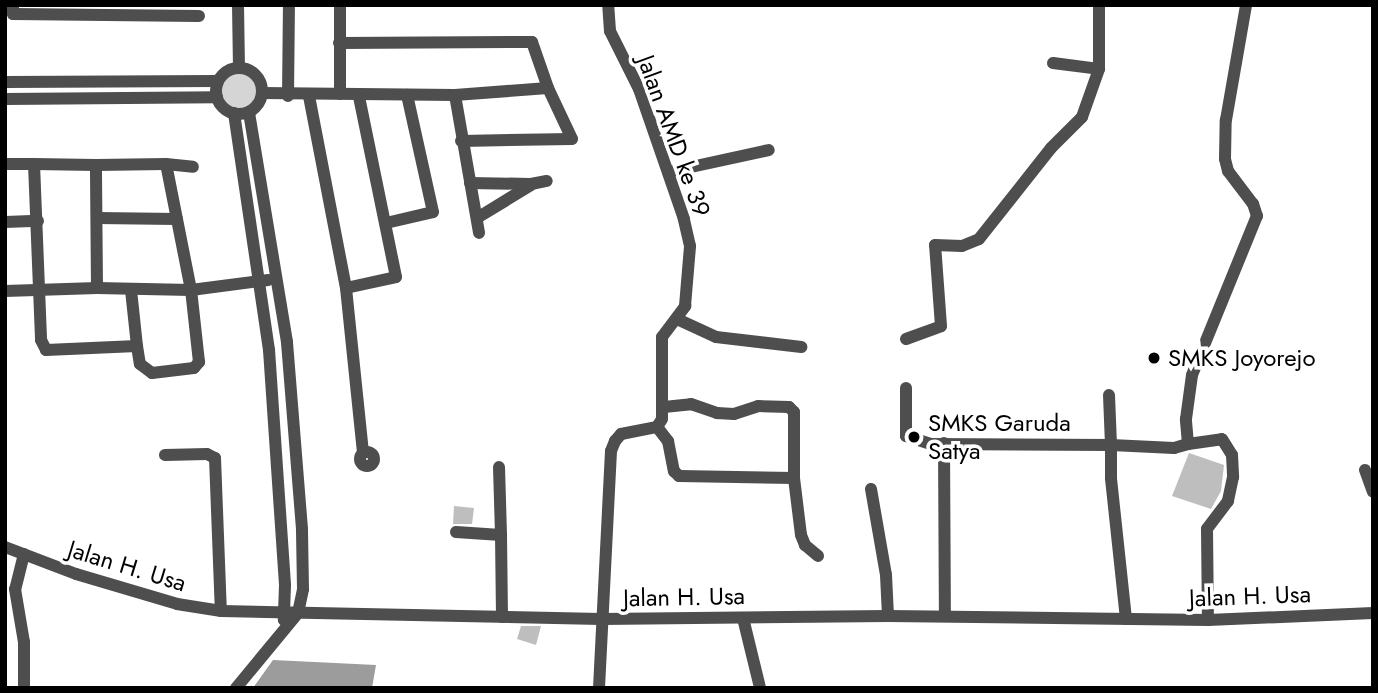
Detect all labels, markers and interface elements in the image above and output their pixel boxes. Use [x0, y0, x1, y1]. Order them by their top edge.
street label: Jalan AMD ke 39 [631, 51, 717, 221]
place label: SMKS Joyorejo [1168, 344, 1316, 372]
marker: SMKS Joyorejo [1146, 350, 1162, 366]
place label: SMKS Garuda Satya [928, 409, 1071, 465]
marker: SMKS Garuda Satya [906, 429, 922, 445]
street label: Jalan H. Usa [64, 534, 190, 598]
street label: Jalan H. Usa [1189, 579, 1311, 613]
street label: Jalan H. Usa [623, 582, 745, 612]

